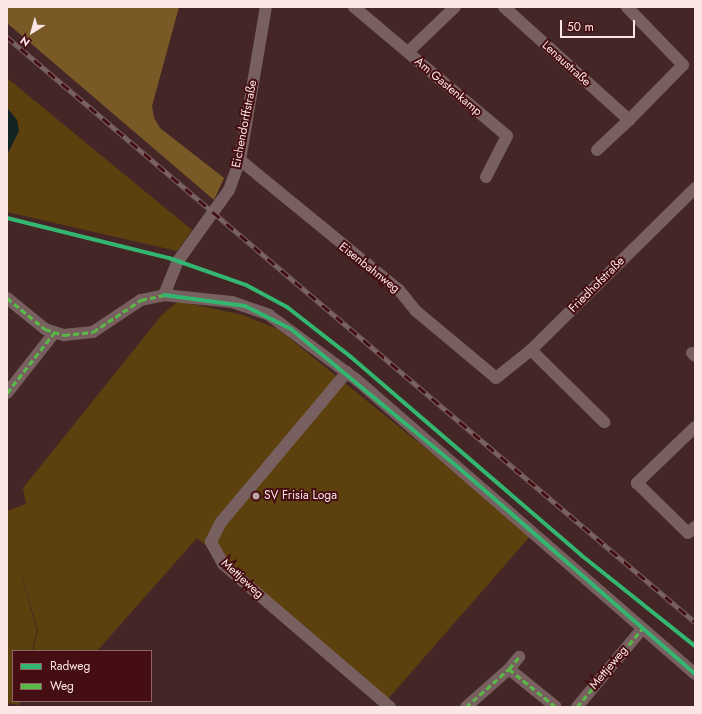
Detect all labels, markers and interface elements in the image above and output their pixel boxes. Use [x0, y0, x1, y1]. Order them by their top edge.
north arrow [12, 12, 52, 52]
scale bar [562, 12, 637, 38]
text: 50 m [567, 18, 594, 36]
text: N [16, 33, 33, 51]
street label: Lenaustraße [539, 38, 593, 90]
street label: Am Gastenkamp [411, 55, 485, 119]
street label: Eichendorffstraße [229, 79, 261, 169]
street label: Eisenbahnweg [336, 240, 402, 296]
street label: Friedhofstraße [566, 254, 628, 316]
place label: SV Frisia Loga [264, 489, 337, 503]
marker: SV Frisia Loga [251, 491, 261, 501]
street label: Mettjeweg [218, 556, 266, 602]
street label: Mettjeweg [587, 644, 631, 692]
legend [12, 650, 152, 702]
text: Radweg [50, 657, 90, 675]
text: Weg [50, 677, 74, 695]

